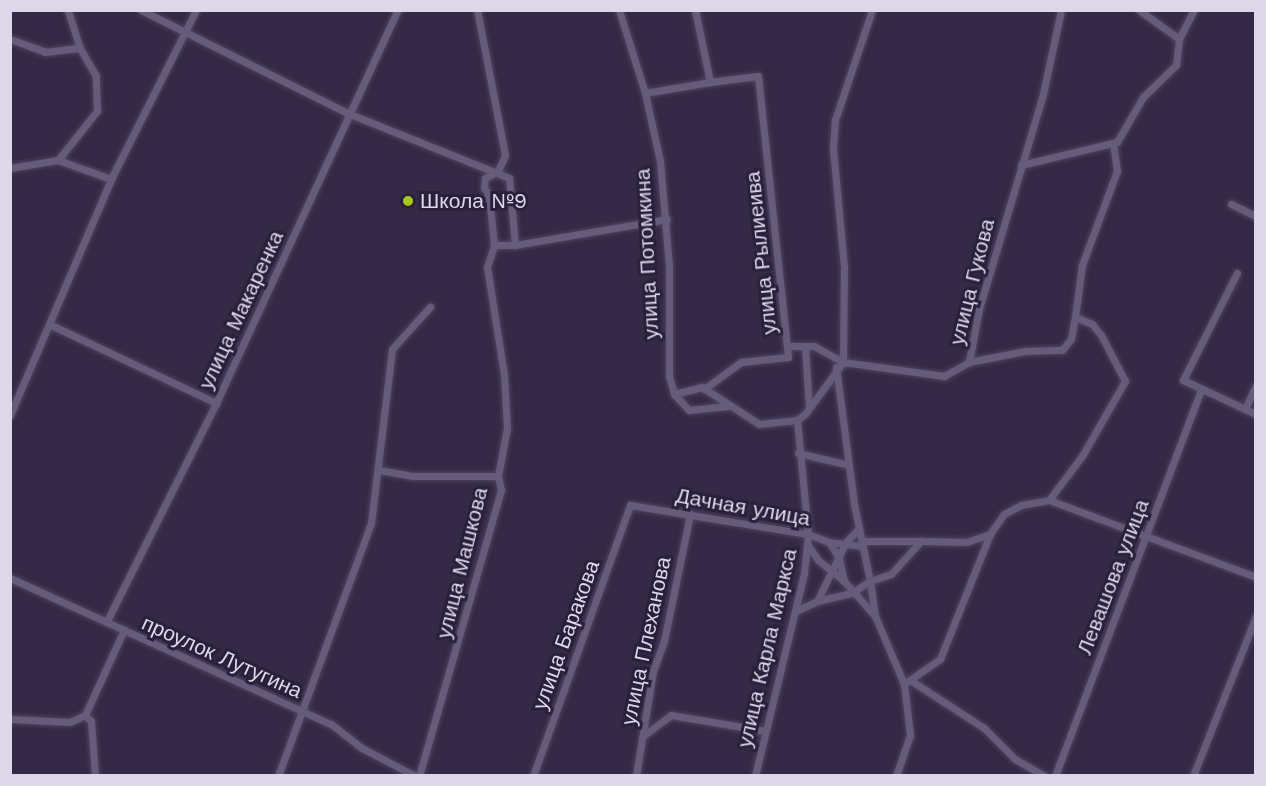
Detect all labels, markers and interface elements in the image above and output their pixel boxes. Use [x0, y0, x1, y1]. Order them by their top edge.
street label: улица Потомкина [630, 168, 664, 340]
street label: улица Рылиеива [740, 170, 782, 336]
place label: Школа №9 [420, 188, 527, 214]
marker: Школа №9 [401, 194, 415, 208]
street label: улица Гукова [944, 216, 1000, 348]
street label: улица Макаренка [193, 227, 289, 393]
street label: Дачная улица [674, 483, 812, 531]
street label: улица Машкова [431, 485, 493, 641]
street label: Левашова улица [1072, 496, 1154, 658]
street label: улица Карла Маркса [732, 546, 802, 750]
street label: улица Плеханова [616, 555, 676, 727]
street label: улица Баракова [527, 557, 605, 713]
street label: проулок Лутугина [138, 610, 306, 704]

